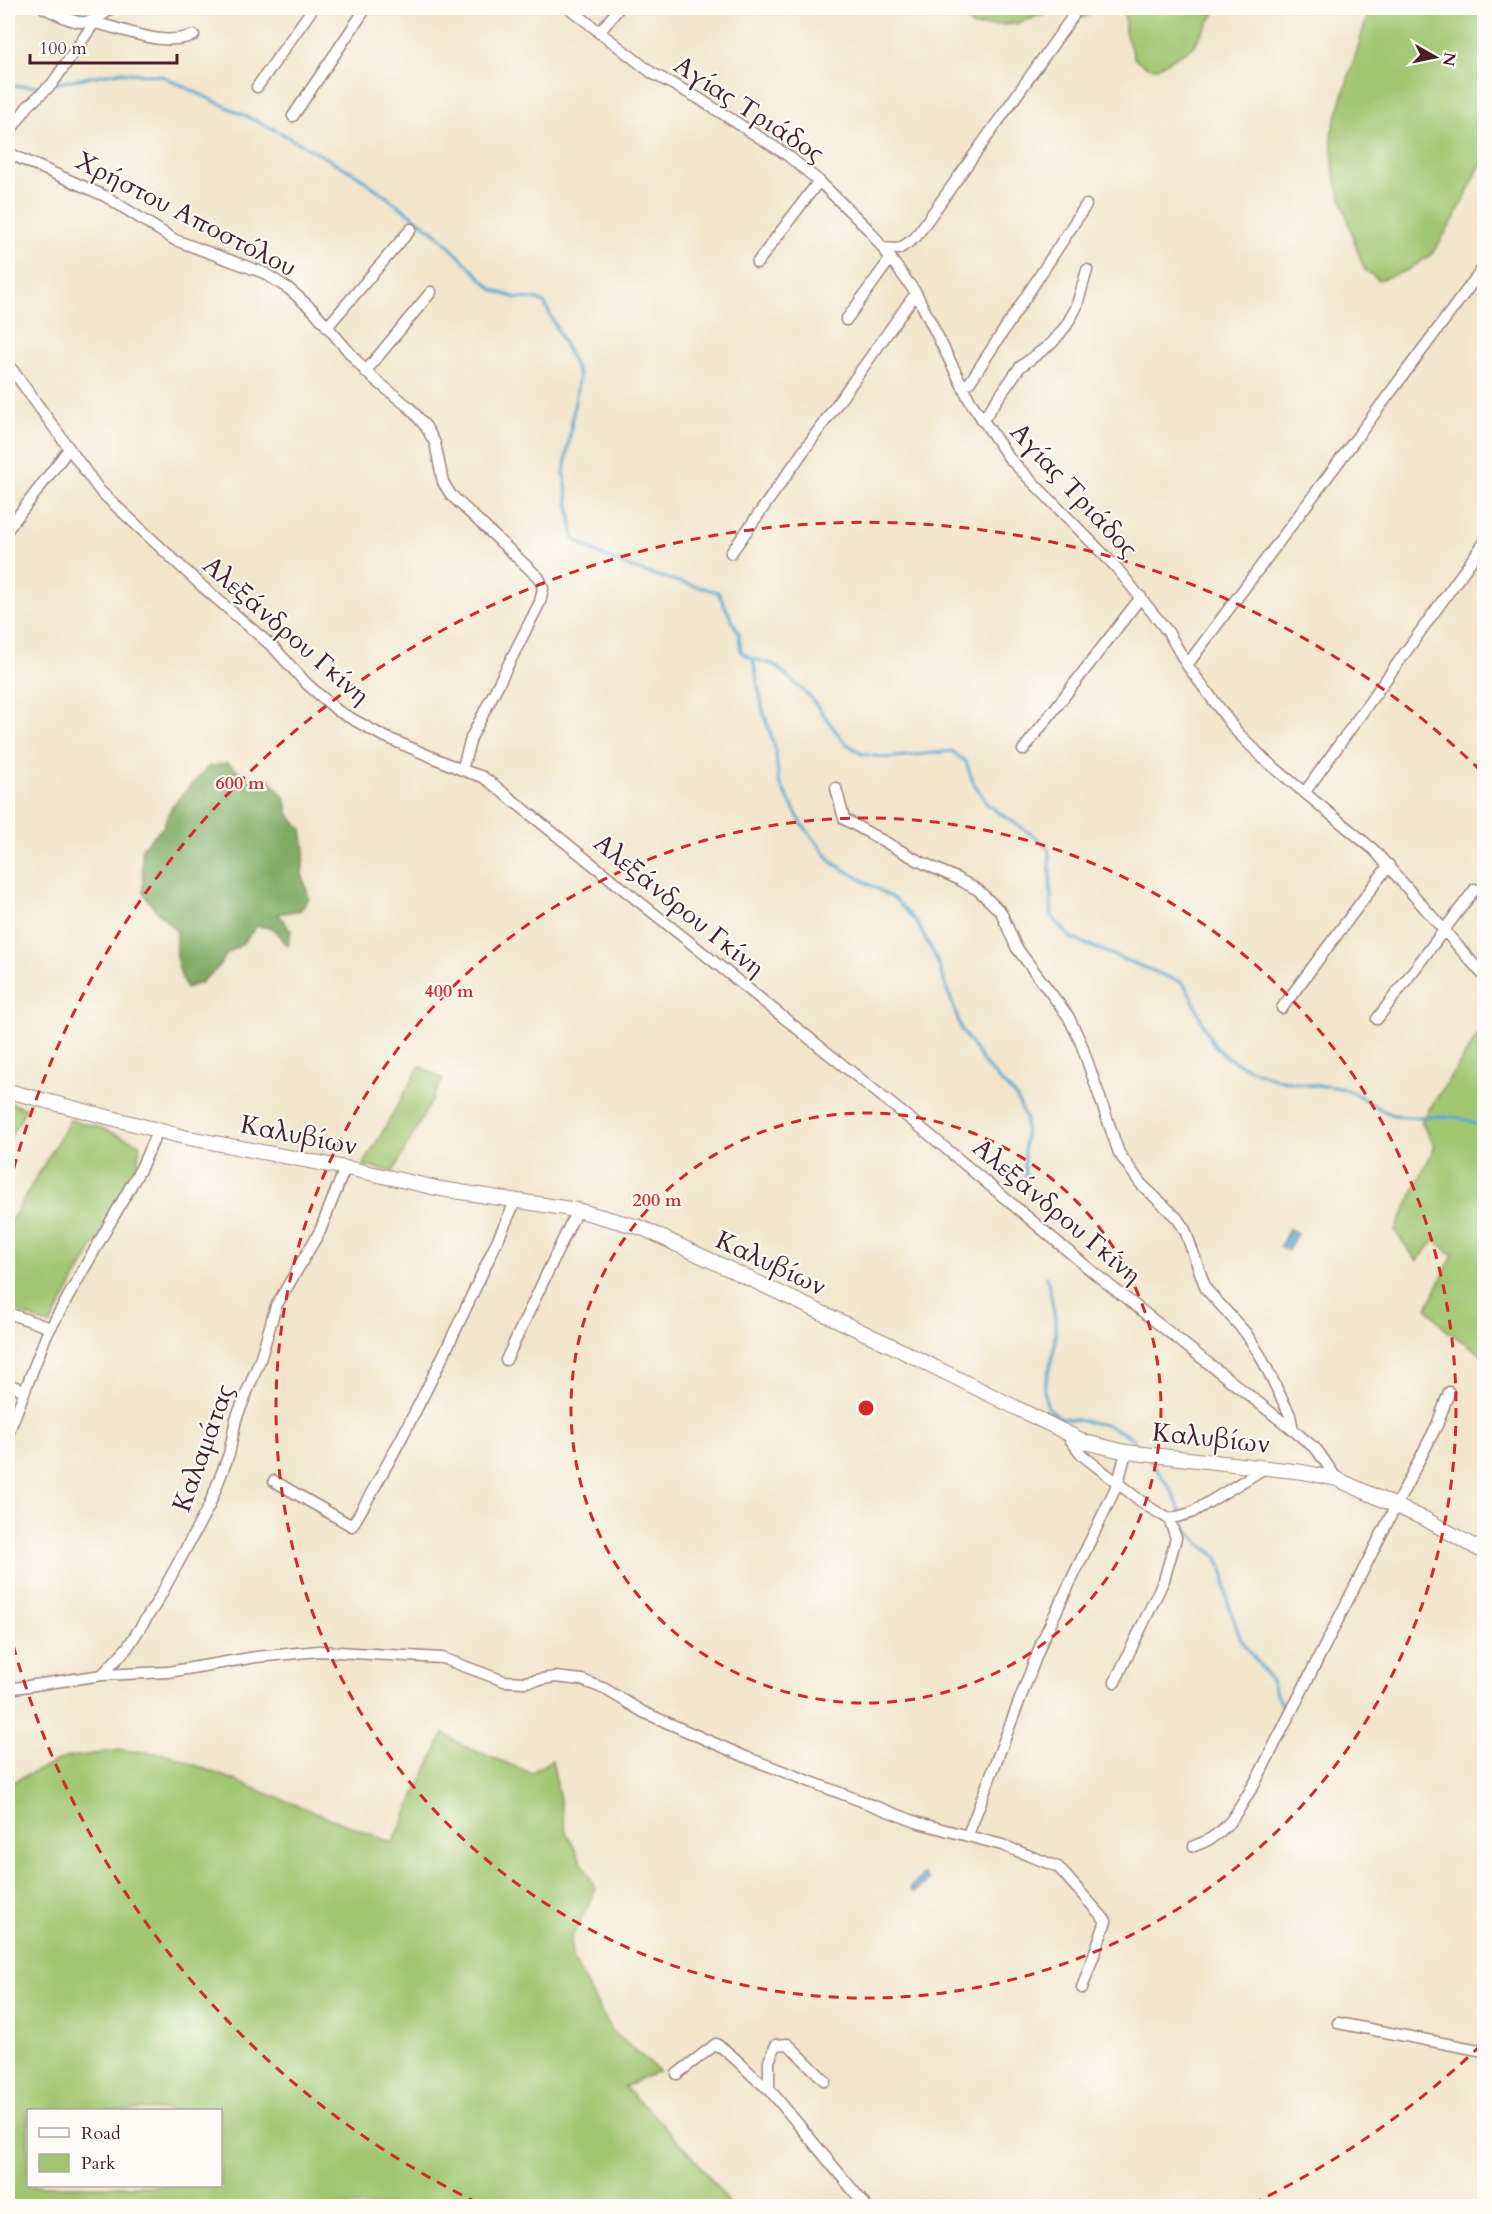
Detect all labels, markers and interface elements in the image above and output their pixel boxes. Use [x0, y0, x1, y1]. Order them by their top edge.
scale bar [30, 27, 177, 65]
north arrow [1405, 27, 1465, 87]
text: 100 m [39, 36, 87, 61]
street label: Αγίας Τριάδος [667, 47, 831, 171]
text: N [1437, 51, 1461, 68]
street label: Χρήστου Αποστόλου [70, 143, 302, 285]
street label: Αγίας Τριάδος [1002, 415, 1146, 565]
street label: Αλεξάνδρου Γκίνη [195, 548, 377, 712]
text: 600 m [215, 771, 265, 796]
street label: Αλεξάνδρου Γκίνη [586, 825, 772, 985]
text: 400 m [424, 979, 474, 1004]
street label: Καλυβίων [238, 1107, 360, 1163]
street label: Αλεξάνδρου Γκίνη [965, 1130, 1149, 1292]
text: 200 m [632, 1188, 682, 1213]
street label: Καλυβίων [710, 1222, 832, 1304]
street label: Καλαμάτας [164, 1379, 242, 1517]
centre of rings [856, 1398, 876, 1418]
street label: Καλυβίων [1150, 1414, 1272, 1462]
legend [27, 2109, 222, 2187]
text: Road [81, 2121, 121, 2146]
text: Park [81, 2151, 116, 2176]

